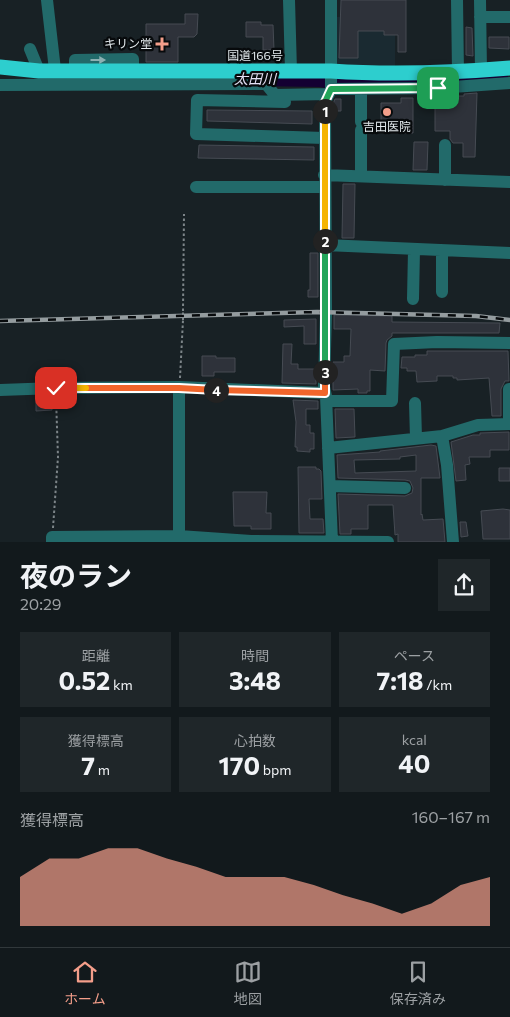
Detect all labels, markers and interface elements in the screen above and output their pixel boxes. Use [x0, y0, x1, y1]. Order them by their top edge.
place label: キリン堂 [104, 36, 152, 50]
marker: キリン堂 [156, 38, 168, 50]
street label: 国道166号 [227, 48, 283, 62]
one-way arrow [91, 56, 107, 64]
pin [417, 67, 459, 109]
water label: 太田川 [234, 70, 278, 87]
icon: arrive [424, 74, 452, 102]
pin: 1 [312, 98, 338, 124]
text: 1 [322, 103, 329, 120]
marker: 吉田医院 [381, 106, 393, 118]
place label: 吉田医院 [363, 119, 411, 133]
pin: 2 [312, 228, 338, 254]
text: 2 [322, 233, 329, 250]
pin: 3 [312, 360, 338, 384]
text: 3 [321, 364, 330, 381]
pin [35, 367, 77, 409]
icon: check [42, 374, 70, 402]
pin: 4 [204, 378, 228, 402]
text: 4 [212, 382, 221, 399]
text: 夜のラン [20, 558, 132, 592]
button: share [438, 559, 490, 611]
text: 20:29 [20, 594, 62, 613]
text: 距離 [82, 647, 110, 664]
text: 時間 [241, 647, 269, 664]
text: ペース [394, 647, 435, 664]
text: 0.52 [59, 665, 110, 695]
text: 3:48 [229, 665, 281, 695]
text: 7:18 [376, 665, 424, 695]
text: km [110, 676, 133, 693]
text: /km [424, 676, 452, 693]
text: kcal [402, 731, 427, 748]
text: 獲得標高 [68, 732, 124, 749]
text: 心拍数 [234, 732, 276, 749]
text: 40 [398, 748, 430, 778]
text: 7 [81, 750, 95, 780]
text: 170 [219, 750, 260, 780]
text: m [95, 761, 110, 778]
text: bpm [260, 761, 291, 778]
text: 160–167 m [412, 807, 490, 826]
text: 獲得標高 [20, 810, 84, 829]
tab: ホーム [64, 958, 106, 1008]
tab: 地図 [234, 958, 262, 1008]
tab: 保存済み [390, 958, 446, 1008]

